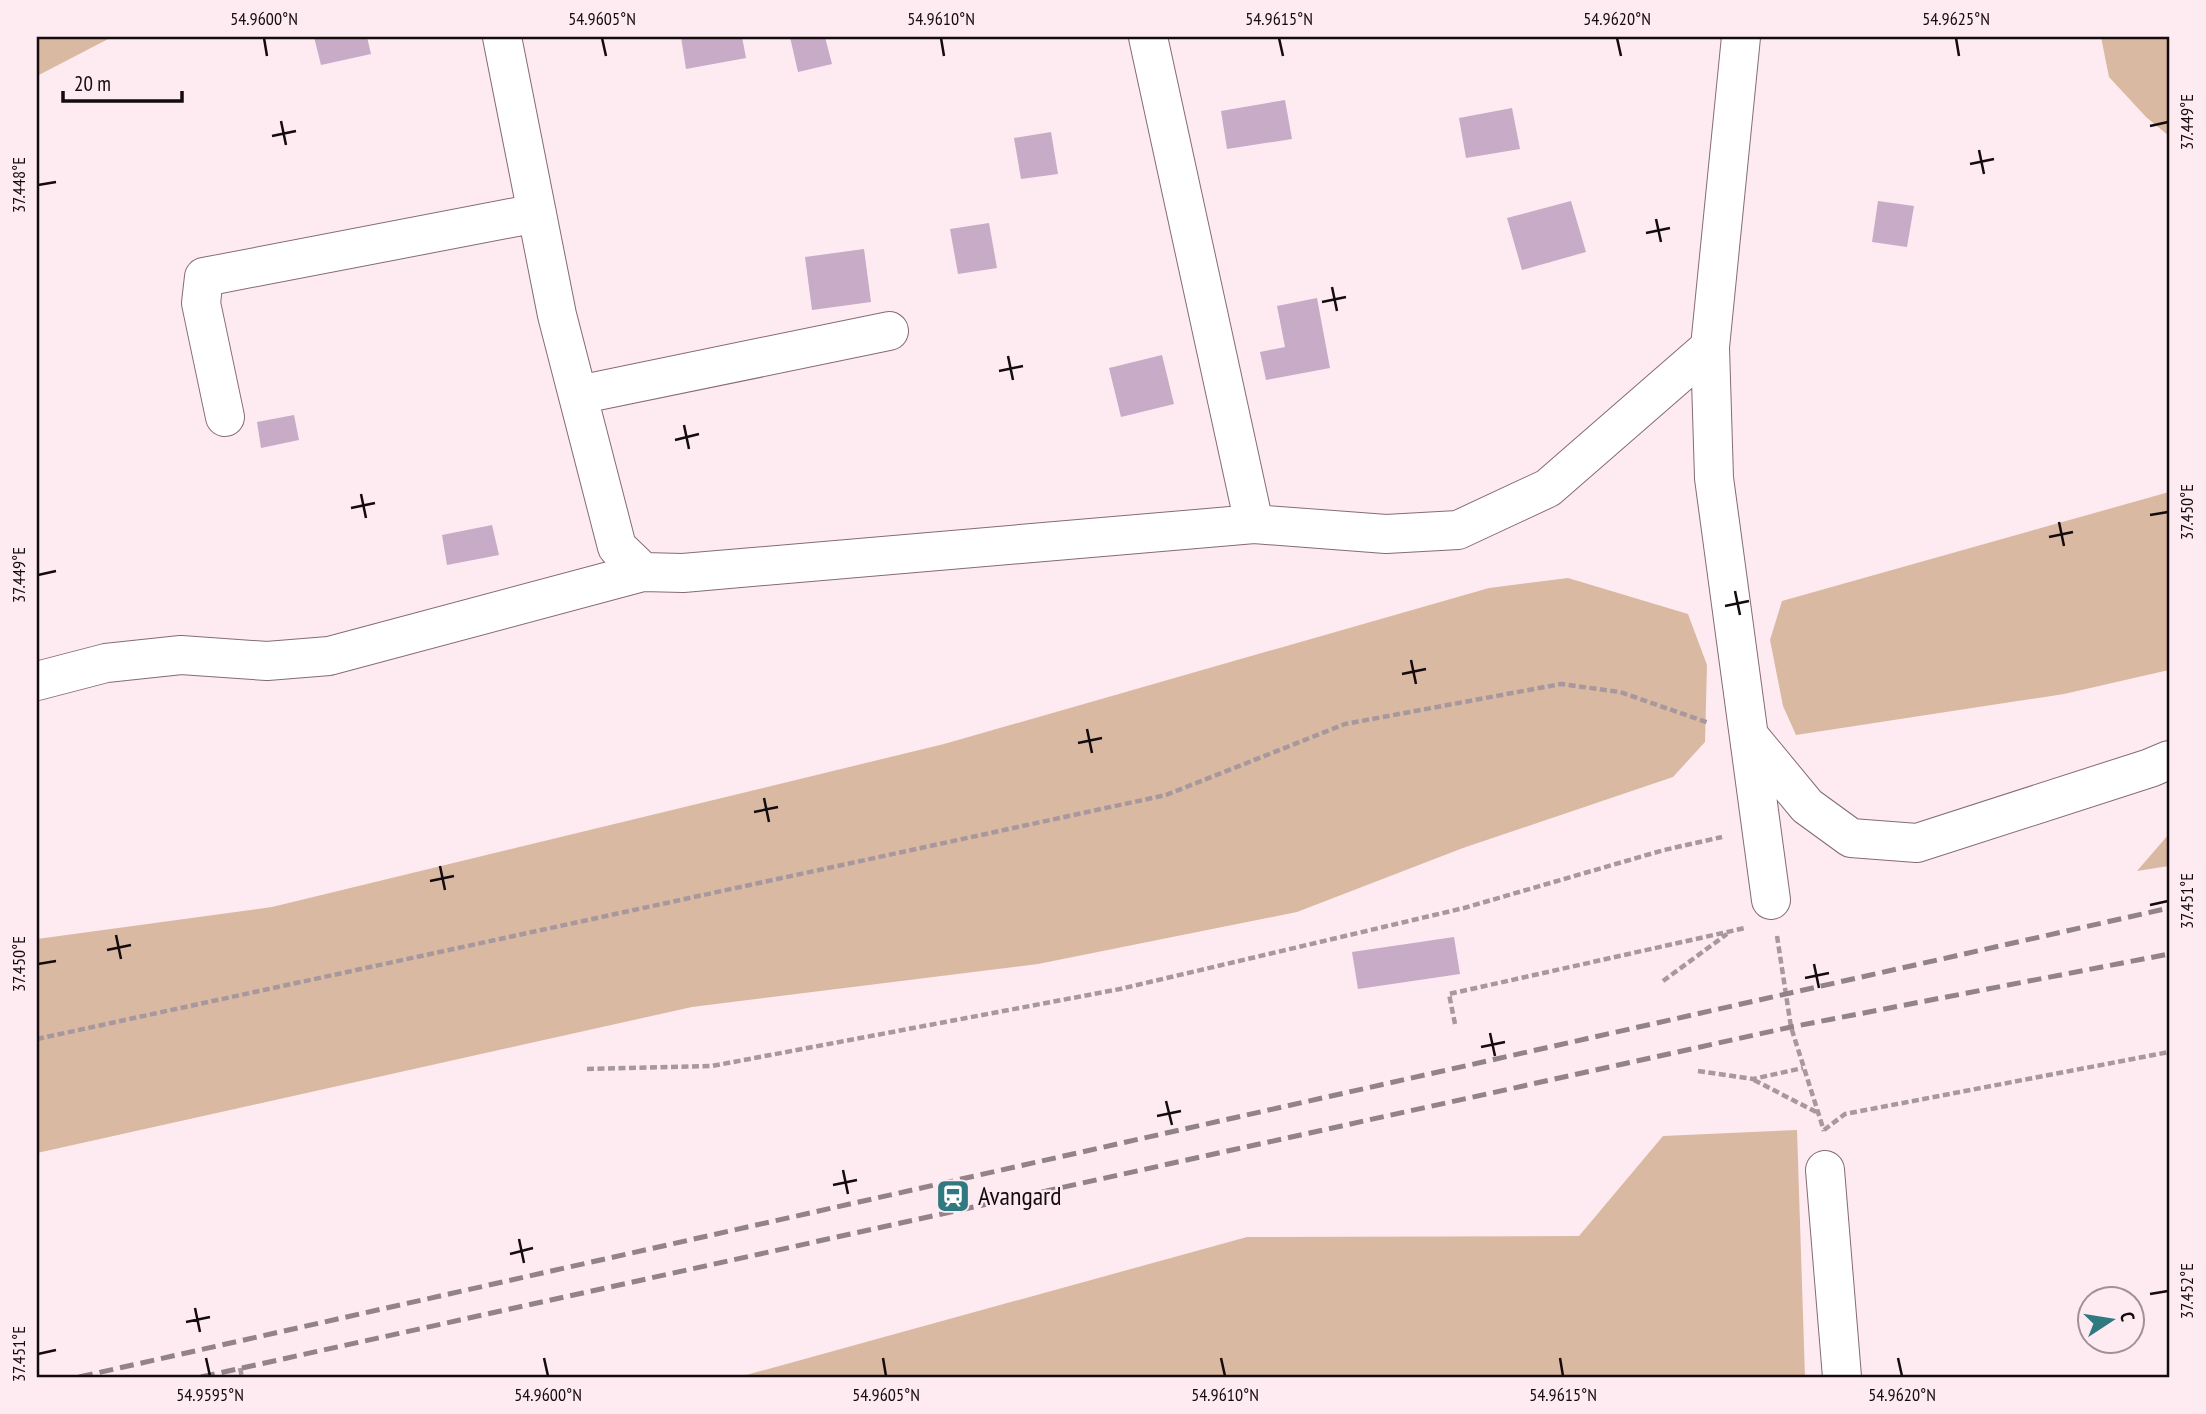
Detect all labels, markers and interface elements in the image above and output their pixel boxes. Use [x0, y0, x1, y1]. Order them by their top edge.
text: 54.9600°N [230, 7, 298, 30]
text: 54.9605°N [568, 7, 636, 30]
text: 54.9610°N [907, 7, 975, 30]
text: 54.9615°N [1245, 7, 1313, 30]
text: 54.9620°N [1583, 7, 1651, 30]
text: 54.9625°N [1922, 7, 1990, 30]
scale bar [63, 60, 182, 104]
text: 20 m [74, 70, 111, 97]
text: 37.449°E [2175, 94, 2198, 150]
text: 37.448°E [7, 157, 30, 213]
text: 37.450°E [2175, 484, 2198, 540]
text: 37.449°E [7, 547, 30, 603]
text: 37.451°E [2175, 873, 2198, 929]
text: 37.450°E [7, 936, 30, 992]
station icon: Avangard [934, 1177, 972, 1215]
place label: Avangard [978, 1179, 1061, 1212]
text: 37.452°E [2175, 1263, 2198, 1319]
north arrow [2076, 1284, 2146, 1354]
text: С [2115, 1310, 2140, 1324]
text: 37.451°E [7, 1326, 30, 1382]
text: 54.9595°N [176, 1383, 244, 1406]
text: 54.9600°N [514, 1383, 582, 1406]
text: 54.9605°N [852, 1383, 920, 1406]
text: 54.9610°N [1191, 1383, 1259, 1406]
text: 54.9615°N [1529, 1383, 1597, 1406]
text: 54.9620°N [1868, 1383, 1936, 1406]

